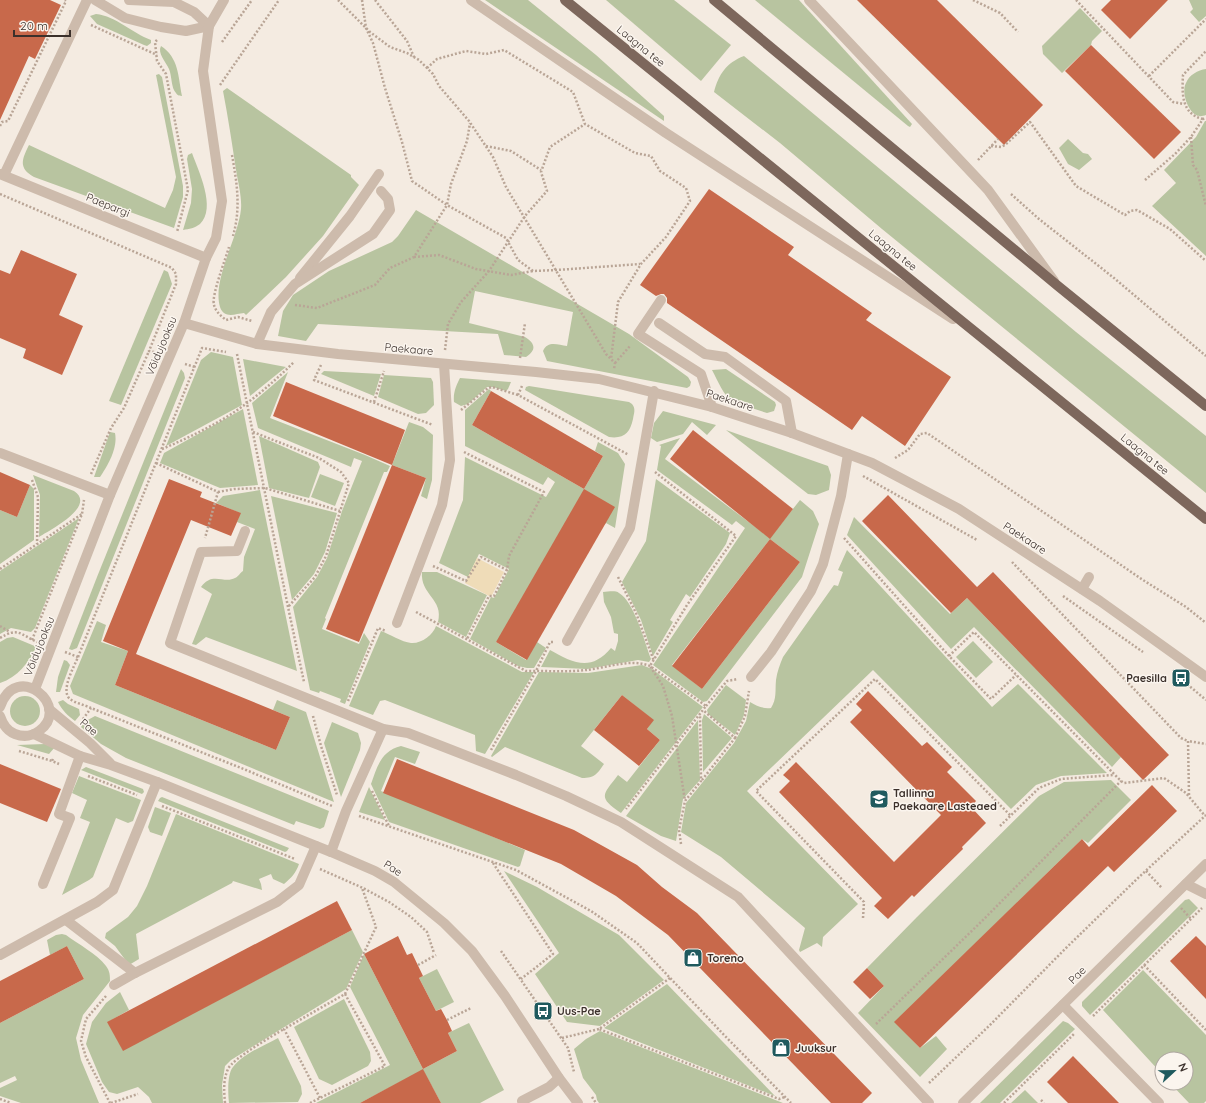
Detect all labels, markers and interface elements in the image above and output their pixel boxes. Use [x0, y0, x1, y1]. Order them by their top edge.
scale bar [14, 12, 70, 38]
text: 20 m [20, 18, 48, 33]
street label: Laagna tee [614, 22, 668, 70]
street label: Paepargi [84, 190, 132, 220]
street label: Laagna tee [866, 226, 920, 274]
street label: Võidujooksu [142, 314, 180, 378]
street label: Paekaare [384, 340, 434, 358]
street label: Paekaare [705, 386, 755, 414]
street label: Laagna tee [1118, 430, 1172, 478]
street label: Paekaare [1001, 519, 1049, 557]
street label: Võidujooksu [21, 614, 57, 678]
bus stop icon: Paesilla [1170, 667, 1192, 689]
place label: Paesilla [1126, 671, 1167, 685]
street label: Pae [77, 715, 101, 739]
place label: Tallinna Paekaare Lasteaed [893, 786, 997, 813]
school or university icon: Tallinna Paekaare Lasteaed [868, 788, 890, 810]
street label: Pae [381, 857, 405, 879]
shop icon: Toreno [682, 947, 704, 969]
place label: Toreno [707, 951, 744, 965]
street label: Pae [1065, 963, 1089, 987]
bus stop icon: Uus-Pae [532, 1000, 554, 1022]
place label: Uus-Pae [557, 1004, 601, 1018]
shop icon: Juuksur [770, 1037, 792, 1059]
place label: Juuksur [795, 1041, 837, 1055]
north arrow [1154, 1051, 1194, 1091]
text: N [1175, 1061, 1191, 1074]

